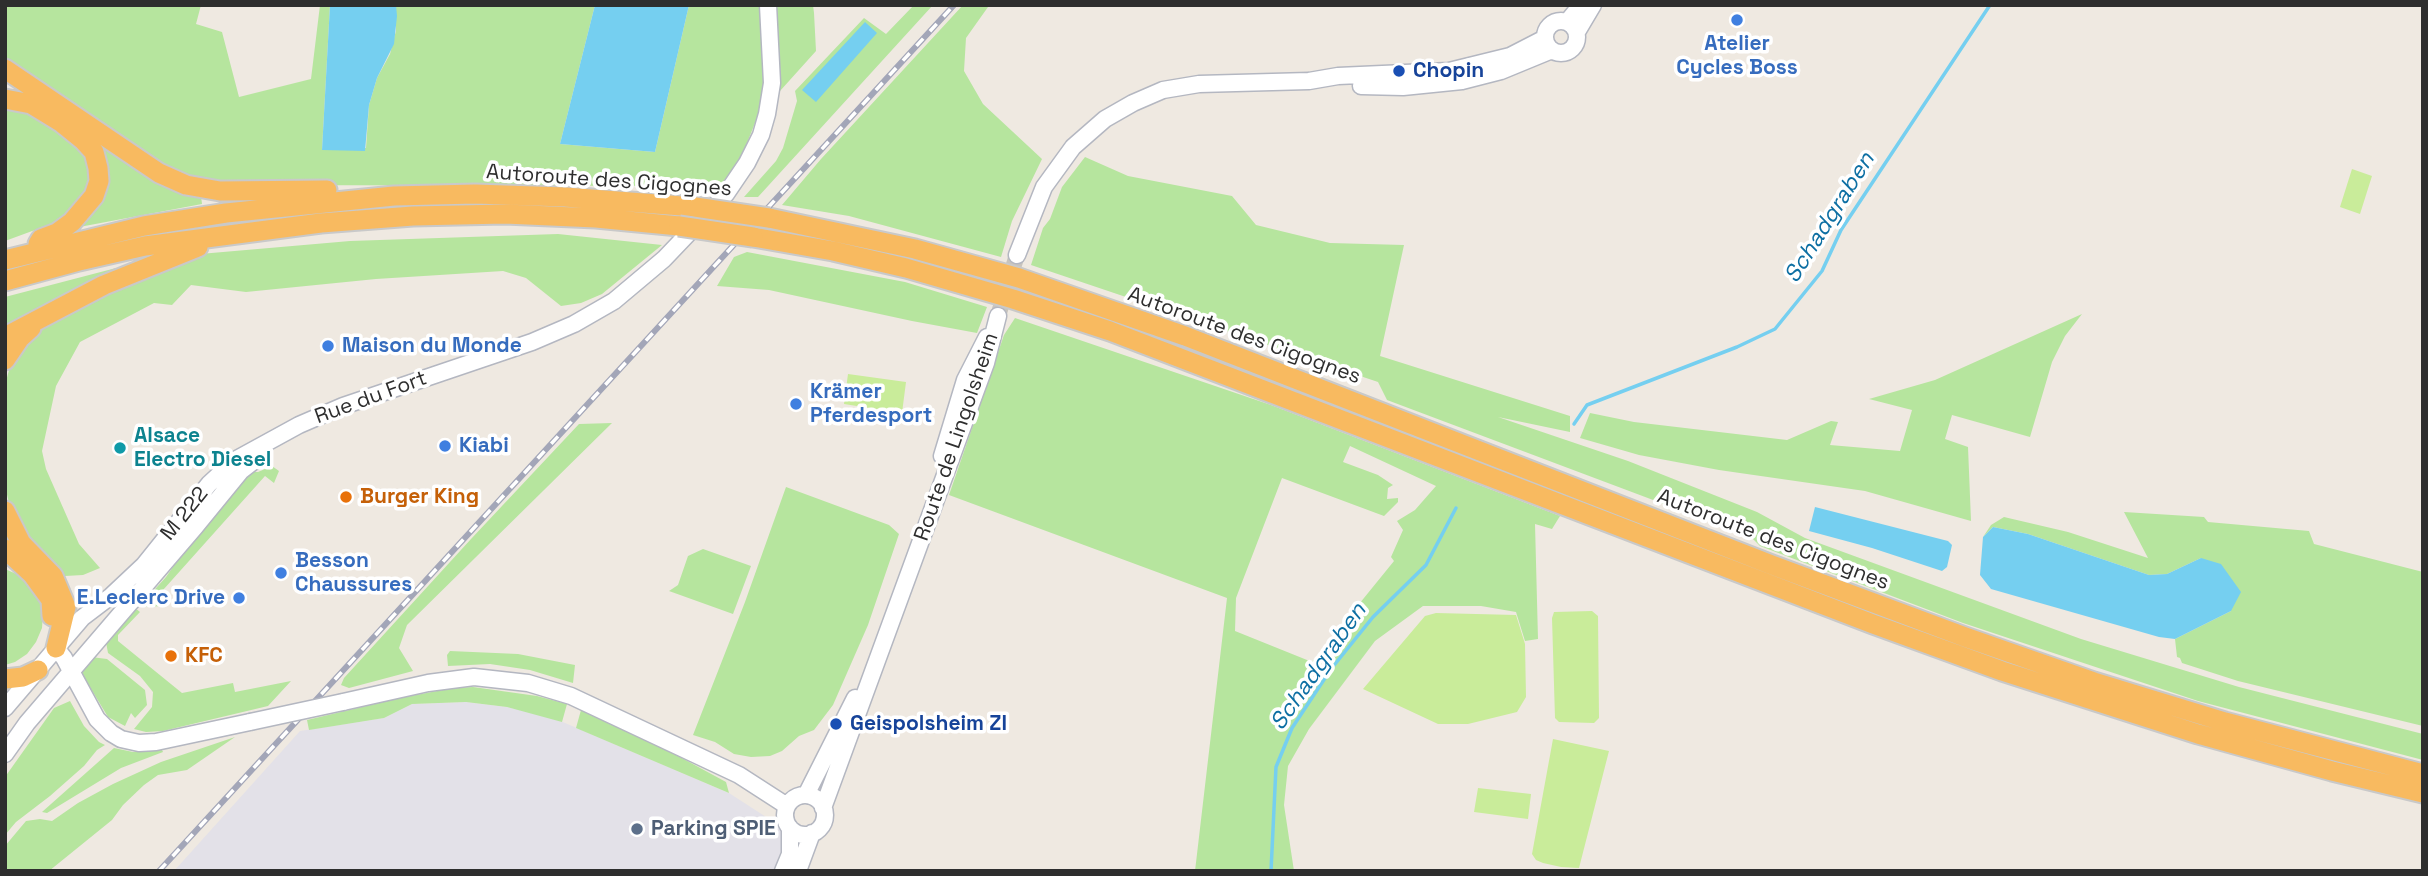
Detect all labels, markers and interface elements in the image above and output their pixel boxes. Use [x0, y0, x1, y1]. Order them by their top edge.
marker: Atelier Cycles Boss [1729, 12, 1745, 28]
place label: Atelier Cycles Boss [1676, 31, 1798, 81]
place label: Chopin [1413, 58, 1484, 84]
marker: Chopin [1391, 63, 1407, 79]
water label: Schadgraben [1779, 148, 1881, 288]
street label: Autoroute des Cigognes [485, 160, 733, 202]
street label: Autoroute des Cigognes [1124, 282, 1364, 390]
street label: Route de Lingolsheim [910, 330, 1004, 544]
place label: Maison du Monde [342, 333, 522, 359]
marker: Maison du Monde [320, 338, 336, 354]
street label: Rue du Fort [311, 366, 431, 430]
place label: Krämer Pferdesport [810, 379, 932, 429]
marker: Krämer Pferdesport [788, 396, 804, 412]
place label: Alsace Electro Diesel [134, 423, 271, 473]
place label: Kiabi [459, 433, 509, 459]
marker: Kiabi [437, 438, 453, 454]
marker: Alsace Electro Diesel [112, 440, 128, 456]
street label: M 222 [156, 482, 214, 546]
place label: Burger King [360, 484, 479, 510]
street label: Autoroute des Cigognes [1654, 484, 1892, 596]
marker: Burger King [338, 489, 354, 505]
place label: Besson Chaussures [295, 548, 412, 598]
marker: Besson Chaussures [273, 565, 289, 581]
place label: E.Leclerc Drive [77, 585, 225, 611]
marker: E.Leclerc Drive [231, 590, 247, 606]
water label: Schadgraben [1265, 598, 1373, 736]
place label: KFC [185, 643, 223, 669]
marker: KFC [163, 648, 179, 664]
place label: Geispolsheim ZI [850, 711, 1007, 737]
marker: Geispolsheim ZI [828, 716, 844, 732]
place label: Parking SPIE [651, 816, 776, 842]
marker: Parking SPIE [629, 821, 645, 837]

